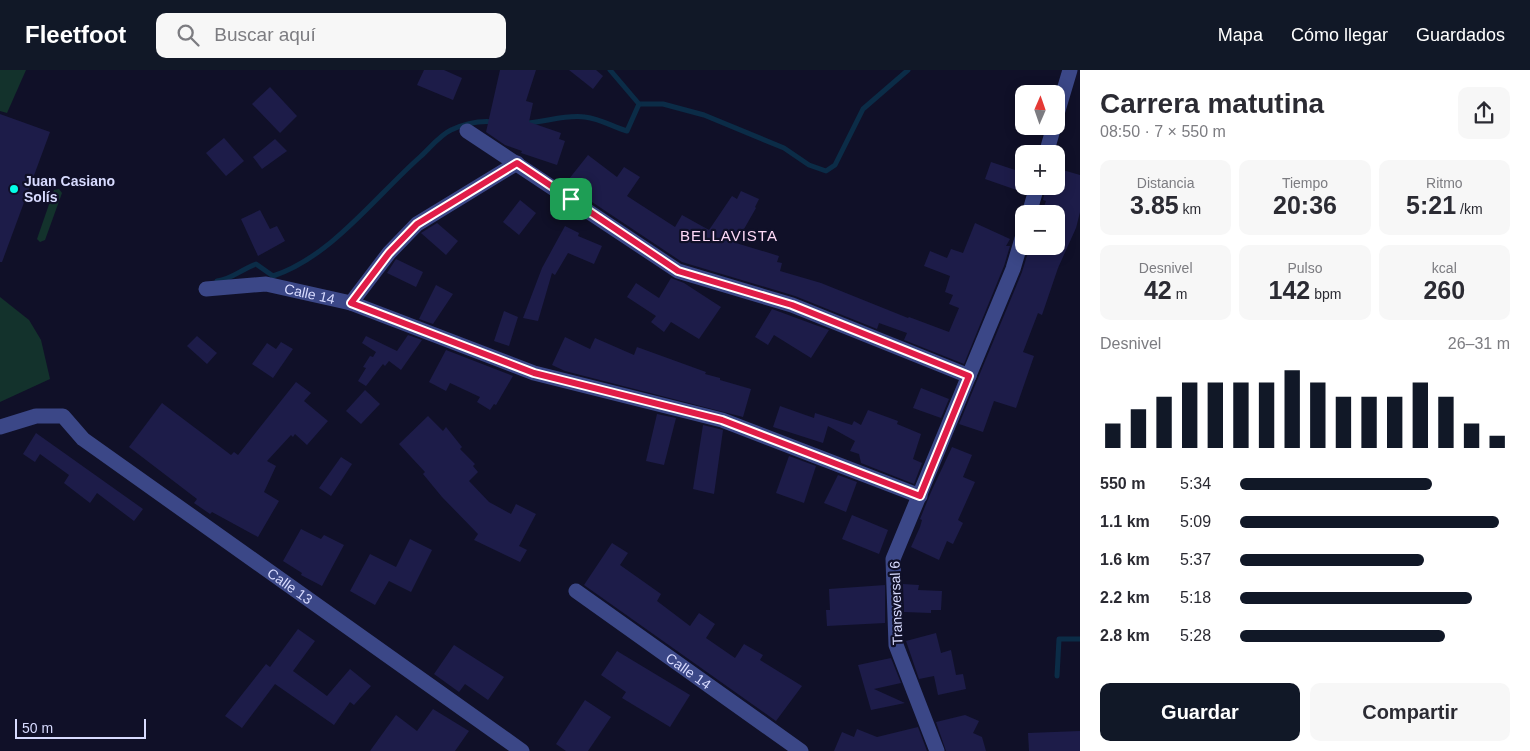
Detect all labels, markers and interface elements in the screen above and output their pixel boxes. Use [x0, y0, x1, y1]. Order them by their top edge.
search box [156, 13, 506, 58]
text: Fleetfoot [25, 21, 126, 48]
icon: search [174, 21, 202, 49]
text: Buscar aquí [214, 24, 316, 45]
text: Mapa [1218, 25, 1263, 45]
text: Cómo llegar [1291, 25, 1388, 45]
text: Guardados [1416, 25, 1505, 45]
north arrow [1015, 85, 1065, 135]
map controls [1015, 85, 1065, 255]
button: share [1458, 87, 1510, 139]
text: Carrera matutina [1100, 88, 1324, 119]
text: 08:50 · 7 × 550 m [1100, 123, 1226, 140]
button: + [1015, 145, 1065, 195]
place label: Juan Casiano Solís [24, 173, 115, 205]
text: Distancia [1137, 175, 1194, 191]
text: Tiempo [1282, 175, 1328, 191]
text: Ritmo [1426, 175, 1463, 191]
pin [550, 178, 592, 220]
marker: Juan Casiano Solís [8, 183, 20, 195]
icon: arrive [557, 185, 585, 213]
text: 3.85 [1130, 191, 1179, 219]
text: 20:36 [1273, 191, 1337, 219]
text: 5:21 [1406, 191, 1456, 219]
text: km [1179, 201, 1201, 217]
text: /km [1456, 201, 1483, 217]
button: − [1015, 205, 1065, 255]
district label: BELLAVISTA [680, 227, 778, 244]
text: Desnivel [1139, 260, 1193, 276]
text: Pulso [1287, 260, 1323, 276]
text: kcal [1432, 260, 1457, 276]
text: 42 [1144, 276, 1172, 304]
text: 142 [1269, 276, 1310, 304]
text: 260 [1423, 276, 1465, 304]
street label: Calle 14 [283, 280, 337, 307]
text: m [1172, 286, 1187, 302]
text: bpm [1310, 286, 1341, 302]
text: Desnivel [1100, 335, 1161, 352]
text: 26–31 m [1448, 335, 1510, 352]
text: 550 m [1100, 475, 1145, 492]
text: 5:34 [1180, 475, 1211, 492]
text: 1.1 km [1100, 513, 1150, 530]
text: 5:09 [1180, 513, 1211, 530]
text: 1.6 km [1100, 551, 1150, 568]
text: 5:37 [1180, 551, 1211, 568]
street label: Transversal 6 [887, 560, 905, 645]
street label: Calle 13 [264, 565, 316, 608]
text: 2.2 km [1100, 589, 1150, 606]
text: 5:18 [1180, 589, 1211, 606]
text: 2.8 km [1100, 627, 1150, 644]
text: 5:28 [1180, 627, 1211, 644]
street label: Calle 14 [663, 650, 714, 693]
button: Guardar [1100, 683, 1300, 741]
button: Compartir [1310, 683, 1510, 741]
scale bar [15, 716, 146, 739]
text: 50 m [22, 720, 53, 736]

